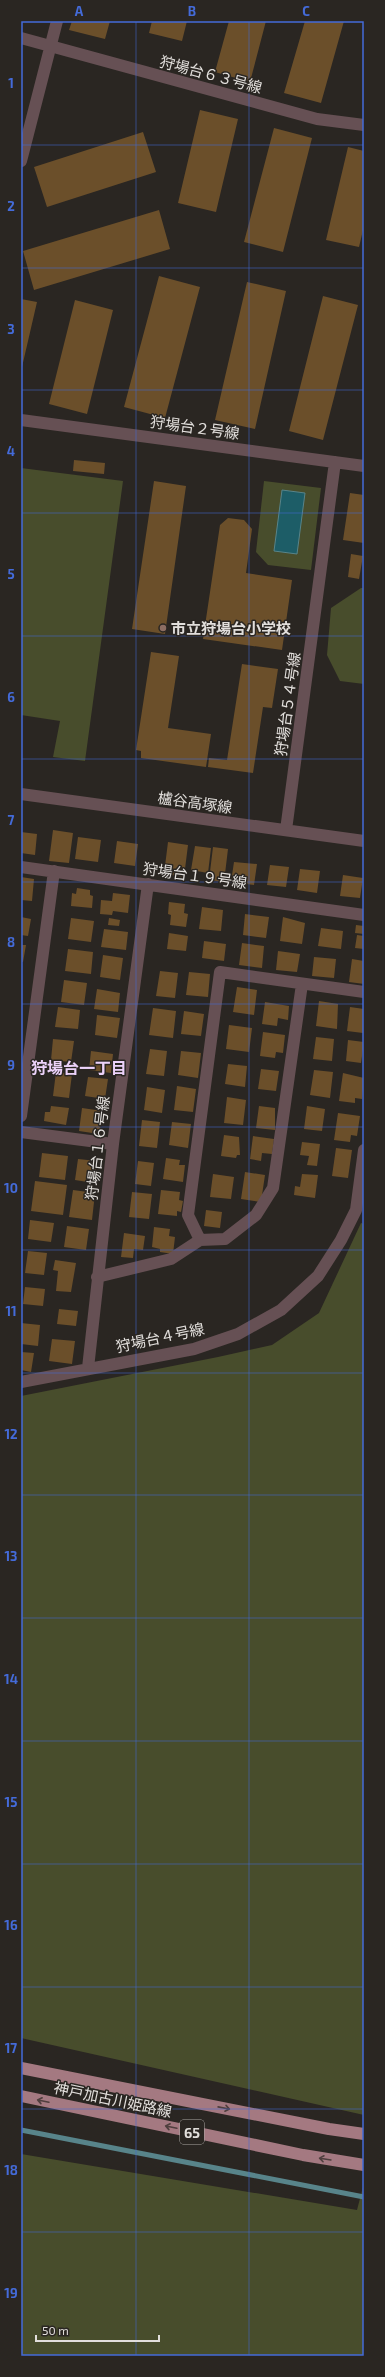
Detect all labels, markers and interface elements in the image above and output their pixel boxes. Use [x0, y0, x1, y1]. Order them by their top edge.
text: A [75, 3, 84, 19]
text: B [188, 3, 196, 19]
text: C [302, 3, 310, 19]
street label: 狩場台６３号線 [158, 52, 264, 96]
text: 1 [8, 75, 14, 91]
text: 2 [7, 198, 15, 214]
text: 3 [7, 321, 15, 337]
street label: 狩場台２号線 [149, 412, 241, 442]
text: 4 [7, 443, 15, 459]
text: 5 [7, 566, 15, 582]
place label: 市立狩場台小学校 [171, 619, 291, 637]
marker: 市立狩場台小学校 [158, 623, 168, 633]
street label: 狩場台５４号線 [271, 651, 303, 757]
text: 6 [7, 689, 15, 705]
street label: 櫨谷高塚線 [157, 788, 233, 816]
text: 7 [8, 812, 15, 828]
street label: 狩場台１９号線 [142, 859, 248, 891]
text: 8 [7, 934, 15, 950]
text: 9 [7, 1057, 15, 1073]
district label: 狩場台一丁目 [31, 1058, 127, 1077]
street label: 狩場台１６号線 [82, 1095, 112, 1201]
text: 10 [4, 1180, 18, 1196]
text: 11 [5, 1303, 17, 1319]
street label: 狩場台４号線 [114, 1319, 206, 1355]
text: 12 [4, 1426, 18, 1442]
text: 13 [5, 1548, 18, 1564]
text: 14 [4, 1671, 18, 1687]
text: 15 [5, 1794, 17, 1810]
text: 16 [4, 1917, 18, 1933]
text: 17 [5, 2040, 17, 2056]
street label: 神戸加古川姫路線 [52, 2078, 174, 2120]
one-way arrow [37, 2096, 50, 2104]
one-way arrow [217, 2105, 230, 2113]
road number: 65 [180, 2120, 204, 2144]
one-way arrow [164, 2123, 177, 2131]
one-way arrow [319, 2155, 332, 2163]
text: 18 [4, 2162, 18, 2178]
text: 19 [4, 2285, 18, 2301]
scale bar [36, 2317, 159, 2343]
text: 50 m [42, 2323, 69, 2337]

